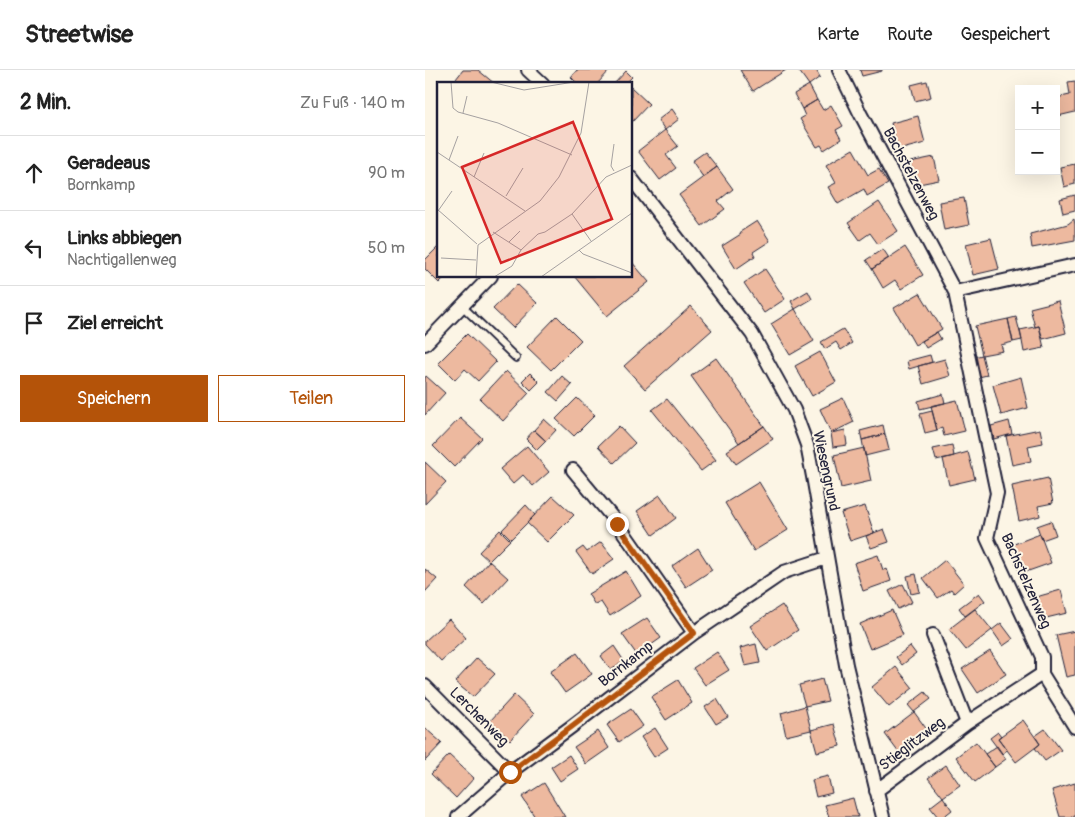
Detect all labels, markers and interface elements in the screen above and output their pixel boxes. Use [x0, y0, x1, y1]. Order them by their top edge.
text: Streetwise [25, 20, 133, 49]
text: Karte [817, 23, 859, 46]
text: Route [887, 23, 932, 46]
text: Gespeichert [960, 23, 1050, 46]
inset map [437, 82, 633, 278]
map controls [1015, 85, 1060, 175]
button: + [1015, 85, 1060, 130]
text: 2 Min. [20, 89, 71, 116]
text: Zu Fuß · 140 m [300, 93, 405, 113]
street label: Bachstelzenweg [879, 124, 943, 224]
button: − [1015, 130, 1060, 175]
text: Geradeaus [67, 151, 150, 175]
icon: ahead [20, 159, 48, 187]
text: 90 m [368, 163, 405, 183]
text: Bornkamp [67, 175, 135, 195]
text: Links abbiegen [67, 226, 182, 250]
icon: left [20, 234, 48, 262]
text: 50 m [368, 238, 405, 258]
text: Nachtigallenweg [67, 250, 177, 270]
icon: arrive [20, 309, 48, 337]
text: Ziel erreicht [67, 311, 163, 335]
button: Speichern [20, 375, 208, 422]
button: Teilen [218, 375, 405, 422]
street label: Wiesengrund [808, 429, 844, 513]
route end [606, 513, 629, 536]
street label: Bachstelzenweg [997, 530, 1055, 632]
street label: Bornkamp [595, 637, 657, 691]
street label: Lerchenweg [445, 683, 513, 751]
street label: Stieglitzweg [875, 713, 949, 775]
route start [499, 761, 522, 784]

